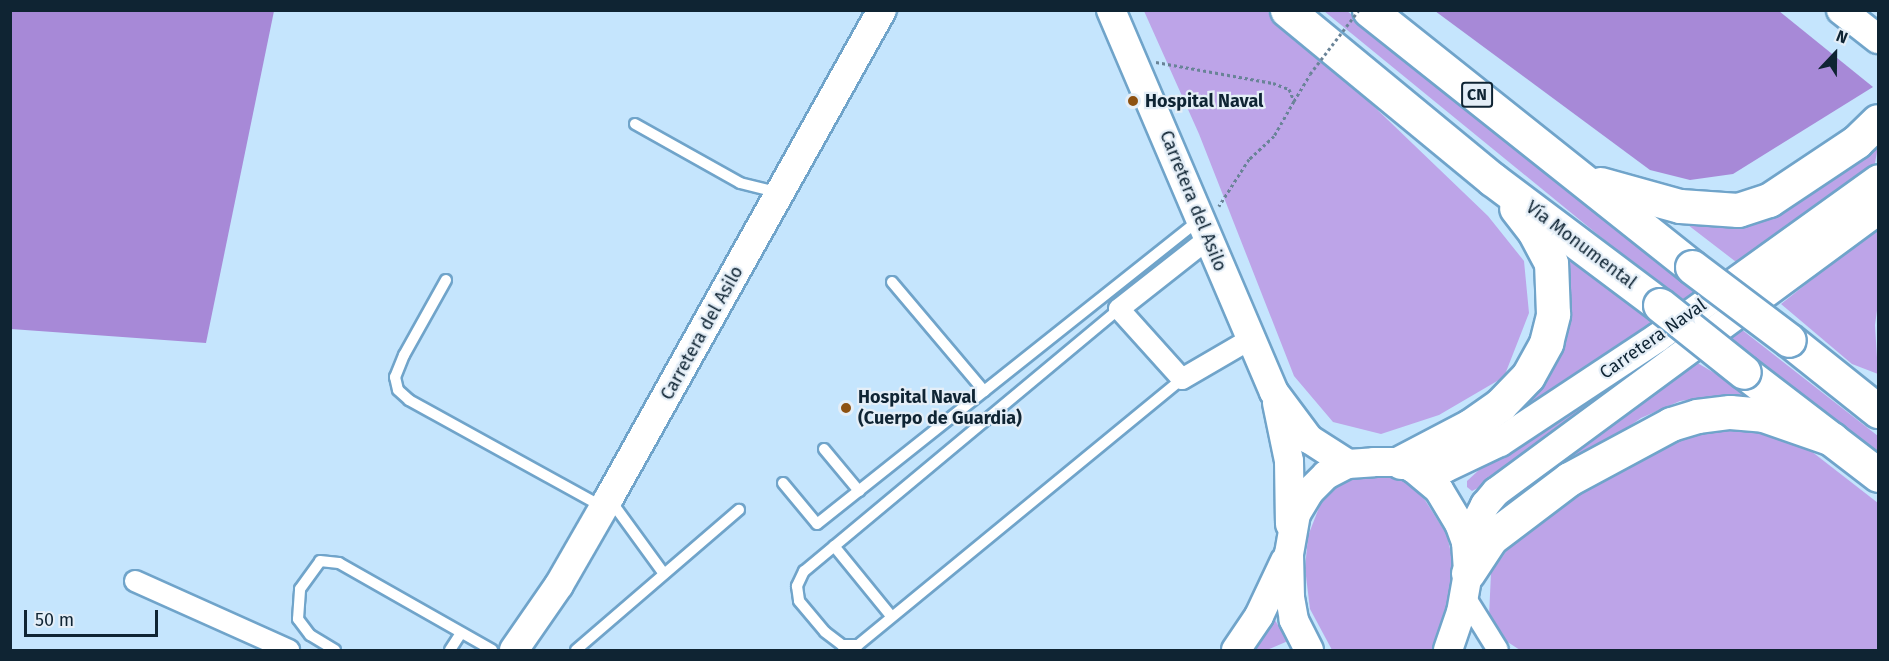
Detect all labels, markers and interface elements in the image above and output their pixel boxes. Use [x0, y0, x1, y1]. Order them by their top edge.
north arrow [1805, 24, 1865, 84]
text: N [1833, 26, 1850, 48]
road number: CN [1460, 82, 1494, 108]
place label: Hospital Naval [1145, 90, 1263, 112]
marker: Hospital Naval [1126, 94, 1140, 108]
street label: Carretera del Asilo [1155, 127, 1231, 275]
street label: Vía Monumental [1522, 197, 1640, 293]
street label: Carretera del Asilo [656, 262, 748, 404]
street label: Carretera Naval [1596, 294, 1710, 384]
place label: Hospital Naval (Cuerpo de Guardia) [858, 387, 1022, 430]
marker: Hospital Naval (Cuerpo de Guardia) [839, 401, 853, 415]
scale bar [27, 598, 160, 636]
text: 50 m [35, 609, 74, 631]

